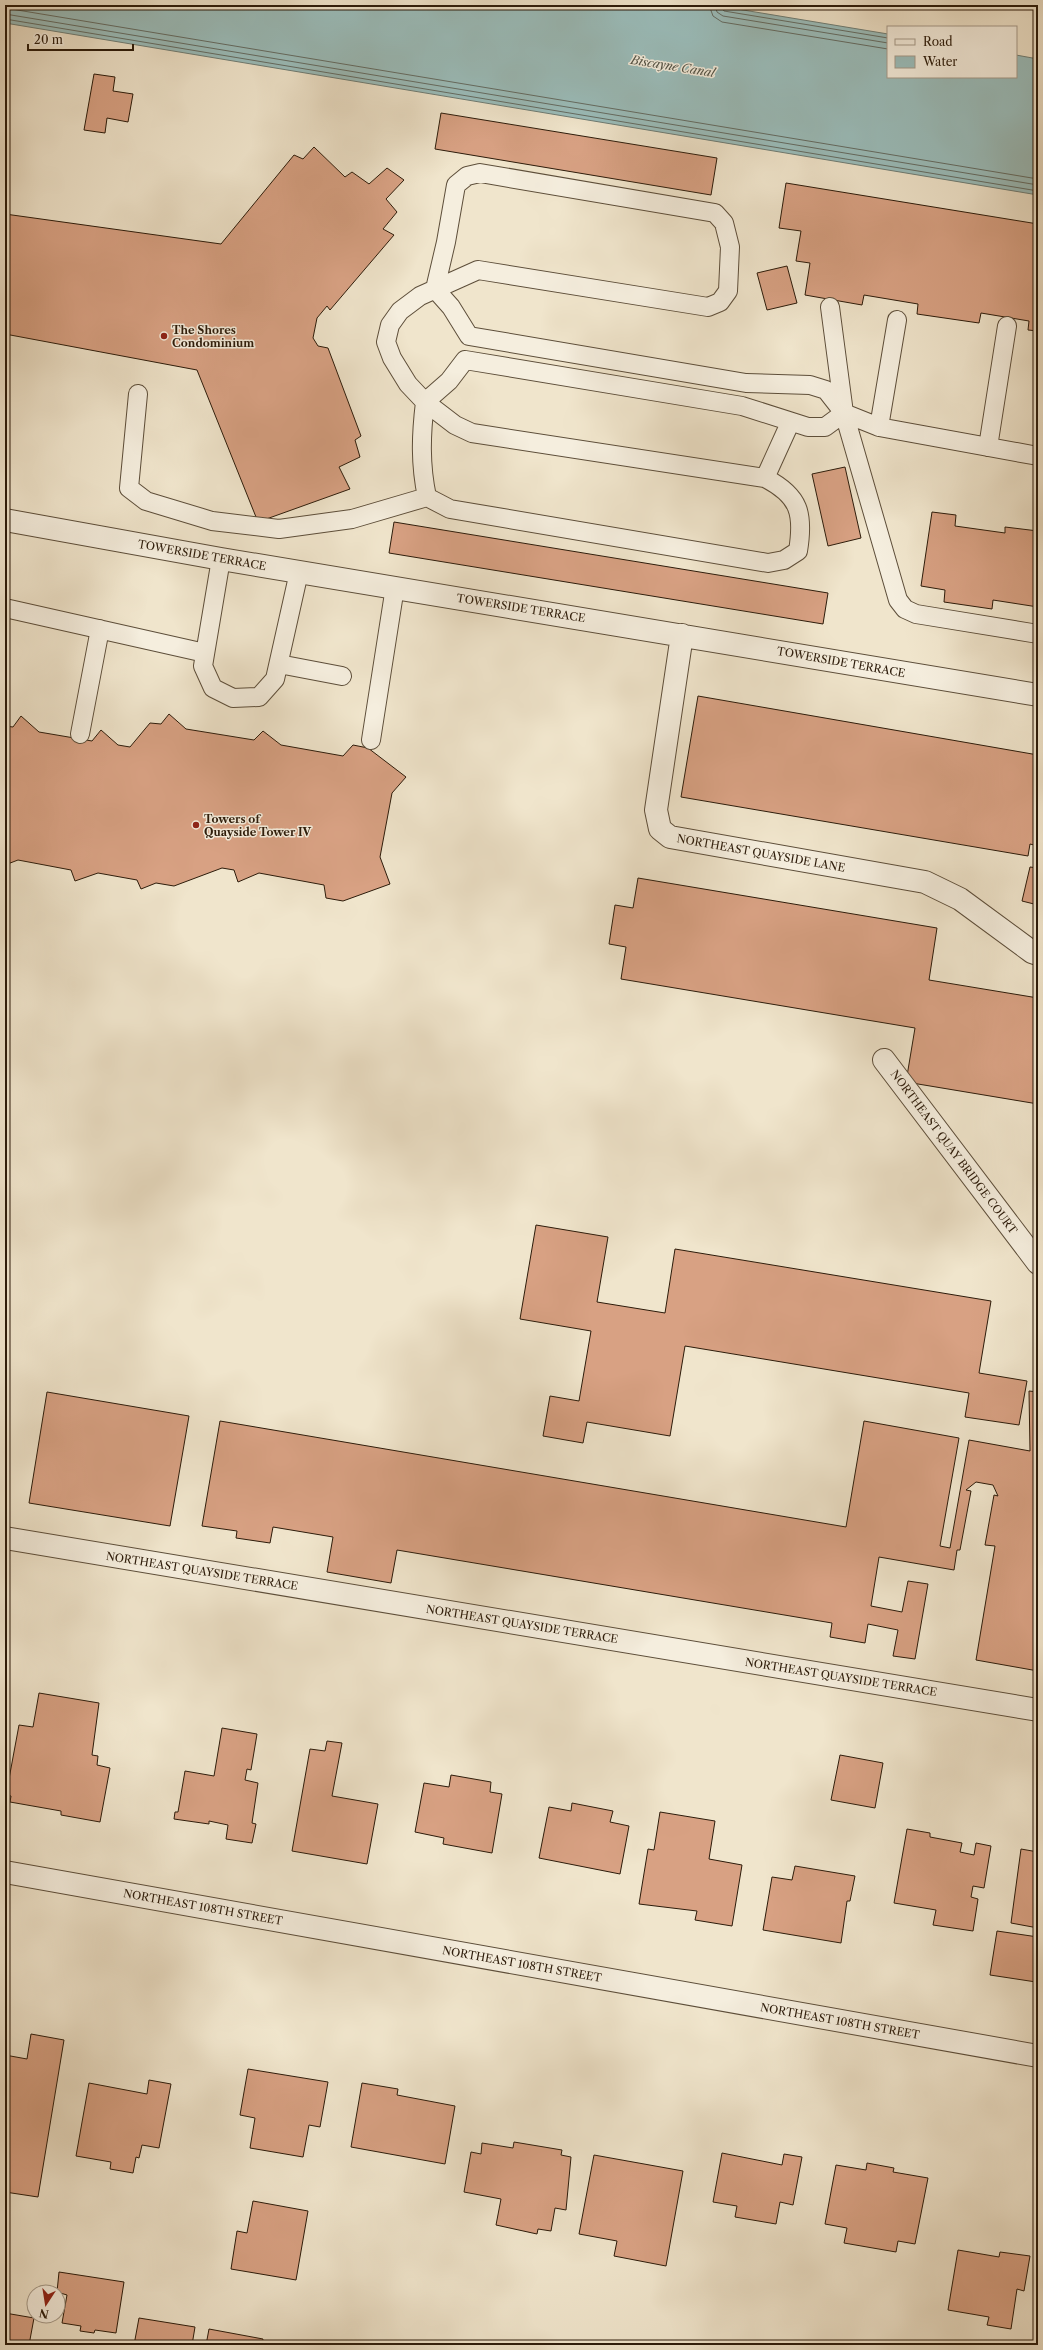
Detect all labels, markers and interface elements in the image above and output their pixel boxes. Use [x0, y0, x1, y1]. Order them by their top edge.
scale bar [28, 26, 133, 52]
legend [887, 26, 1017, 78]
text: 20 m [34, 32, 63, 47]
text: Road [923, 34, 953, 49]
water label: Biscayne Canal [629, 52, 717, 80]
text: Water [922, 54, 957, 69]
place label: The Shores Condominium [172, 323, 254, 350]
marker: The Shores Condominium [159, 331, 169, 341]
street label: TOWERSIDE TERRACE [137, 537, 268, 573]
street label: TOWERSIDE TERRACE [456, 591, 587, 625]
street label: TOWERSIDE TERRACE [776, 644, 907, 680]
place label: Towers of Quayside Tower IV [204, 812, 312, 839]
marker: Towers of Quayside Tower IV [191, 820, 201, 830]
street label: NORTHEAST QUAYSIDE LANE [676, 831, 847, 875]
street label: NORTHEAST QUAY BRIDGE COURT [888, 1067, 1021, 1237]
street label: NORTHEAST QUAYSIDE TERRACE [105, 1549, 299, 1593]
street label: NORTHEAST QUAYSIDE TERRACE [425, 1602, 619, 1646]
street label: NORTHEAST QUAYSIDE TERRACE [744, 1655, 938, 1699]
street label: NORTHEAST 108TH STREET [122, 1886, 285, 1928]
street label: NORTHEAST 108TH STREET [441, 1943, 604, 1985]
street label: NORTHEAST 108TH STREET [759, 2000, 922, 2042]
north arrow [26, 2284, 66, 2324]
text: N [37, 2306, 50, 2322]

